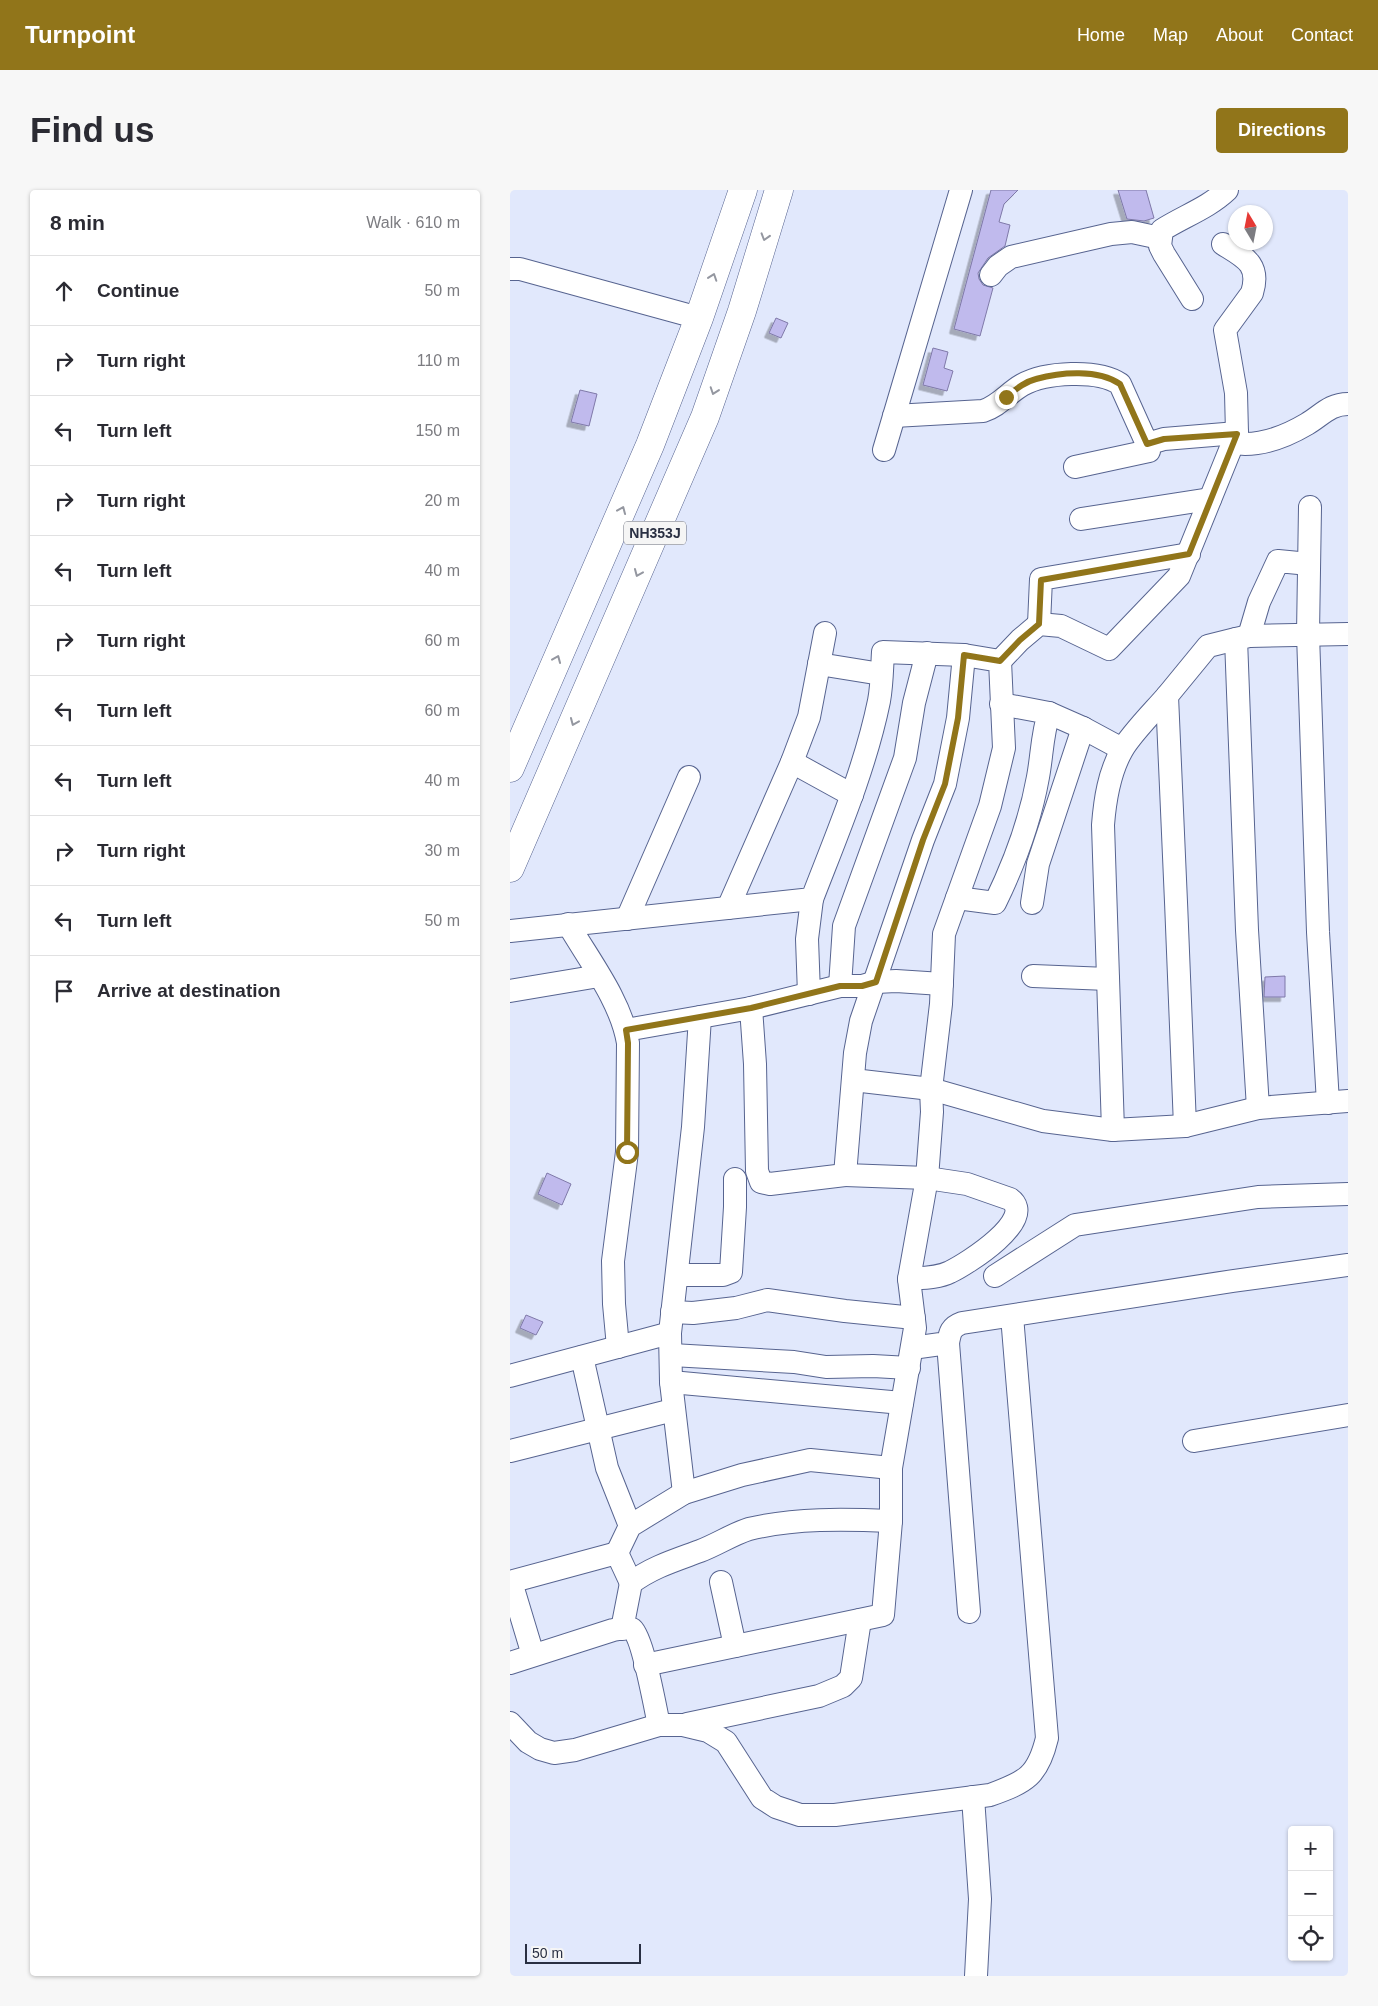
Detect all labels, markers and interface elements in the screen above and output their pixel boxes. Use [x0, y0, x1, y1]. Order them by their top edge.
text: Turnpoint [25, 21, 135, 48]
text: Home [1077, 25, 1125, 45]
text: Map [1153, 25, 1188, 45]
text: About [1216, 25, 1263, 45]
text: Contact [1291, 25, 1353, 45]
button: Directions [1216, 108, 1348, 153]
text: Find us [30, 110, 154, 149]
north arrow [1228, 205, 1273, 250]
text: 8 min [50, 211, 105, 234]
text: Walk · 610 m [366, 214, 460, 231]
one-way arrow [761, 232, 771, 240]
one-way arrow [707, 274, 717, 282]
icon: ahead [50, 277, 78, 305]
text: Continue [97, 280, 179, 301]
text: 50 m [424, 282, 460, 299]
icon: right [50, 347, 78, 375]
text: Turn right [97, 350, 185, 371]
text: 110 m [417, 352, 460, 369]
one-way arrow [710, 386, 720, 394]
route end [995, 386, 1018, 409]
icon: left [50, 417, 78, 445]
text: Turn left [97, 420, 172, 441]
text: 150 m [416, 422, 460, 439]
icon: right [50, 487, 78, 515]
text: Turn right [97, 490, 185, 511]
text: 20 m [424, 492, 460, 509]
one-way arrow [615, 506, 626, 515]
road number: NH353J [624, 522, 686, 544]
icon: left [50, 557, 78, 585]
text: Turn left [97, 560, 172, 581]
text: 40 m [424, 562, 460, 579]
one-way arrow [633, 568, 644, 577]
icon: right [50, 627, 78, 655]
text: Turn right [97, 630, 185, 651]
text: 60 m [424, 632, 460, 649]
one-way arrow [551, 655, 562, 664]
icon: left [50, 697, 78, 725]
text: Turn left [97, 700, 172, 721]
text: 60 m [424, 702, 460, 719]
one-way arrow [569, 717, 580, 726]
icon: left [50, 767, 78, 795]
text: Turn left [97, 770, 172, 791]
text: 40 m [424, 772, 460, 789]
icon: right [50, 837, 78, 865]
text: Turn right [97, 840, 185, 861]
text: 30 m [424, 842, 460, 859]
icon: left [50, 907, 78, 935]
text: Turn left [97, 910, 172, 931]
text: 50 m [424, 912, 460, 929]
icon: arrive [50, 977, 78, 1005]
text: Arrive at destination [97, 980, 281, 1001]
route start [616, 1141, 639, 1164]
map controls [1288, 1826, 1333, 1961]
button: + [1288, 1826, 1333, 1871]
button: − [1288, 1871, 1333, 1916]
button: locate [1288, 1916, 1333, 1961]
scale bar [525, 1941, 641, 1964]
text: 50 m [532, 1945, 563, 1961]

